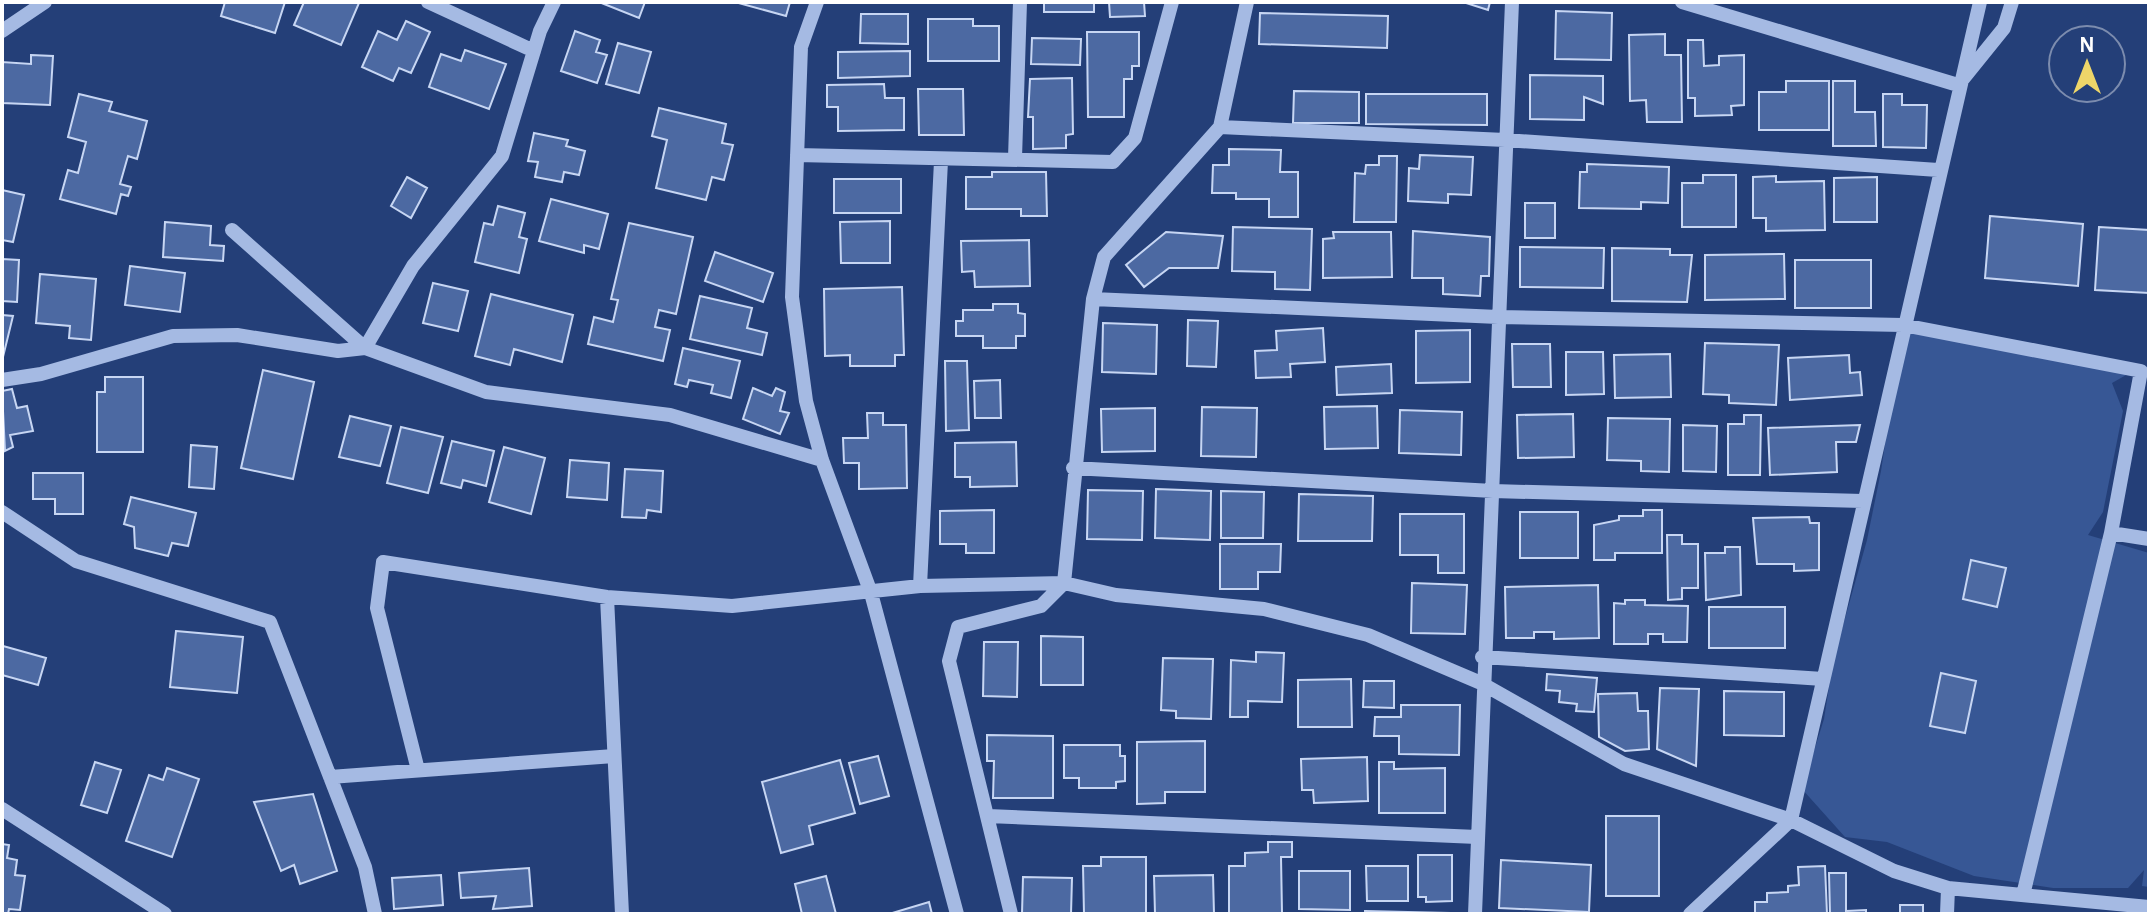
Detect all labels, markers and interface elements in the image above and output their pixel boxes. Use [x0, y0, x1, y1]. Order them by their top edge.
north arrow [2047, 24, 2127, 104]
text: N [2079, 34, 2095, 56]

